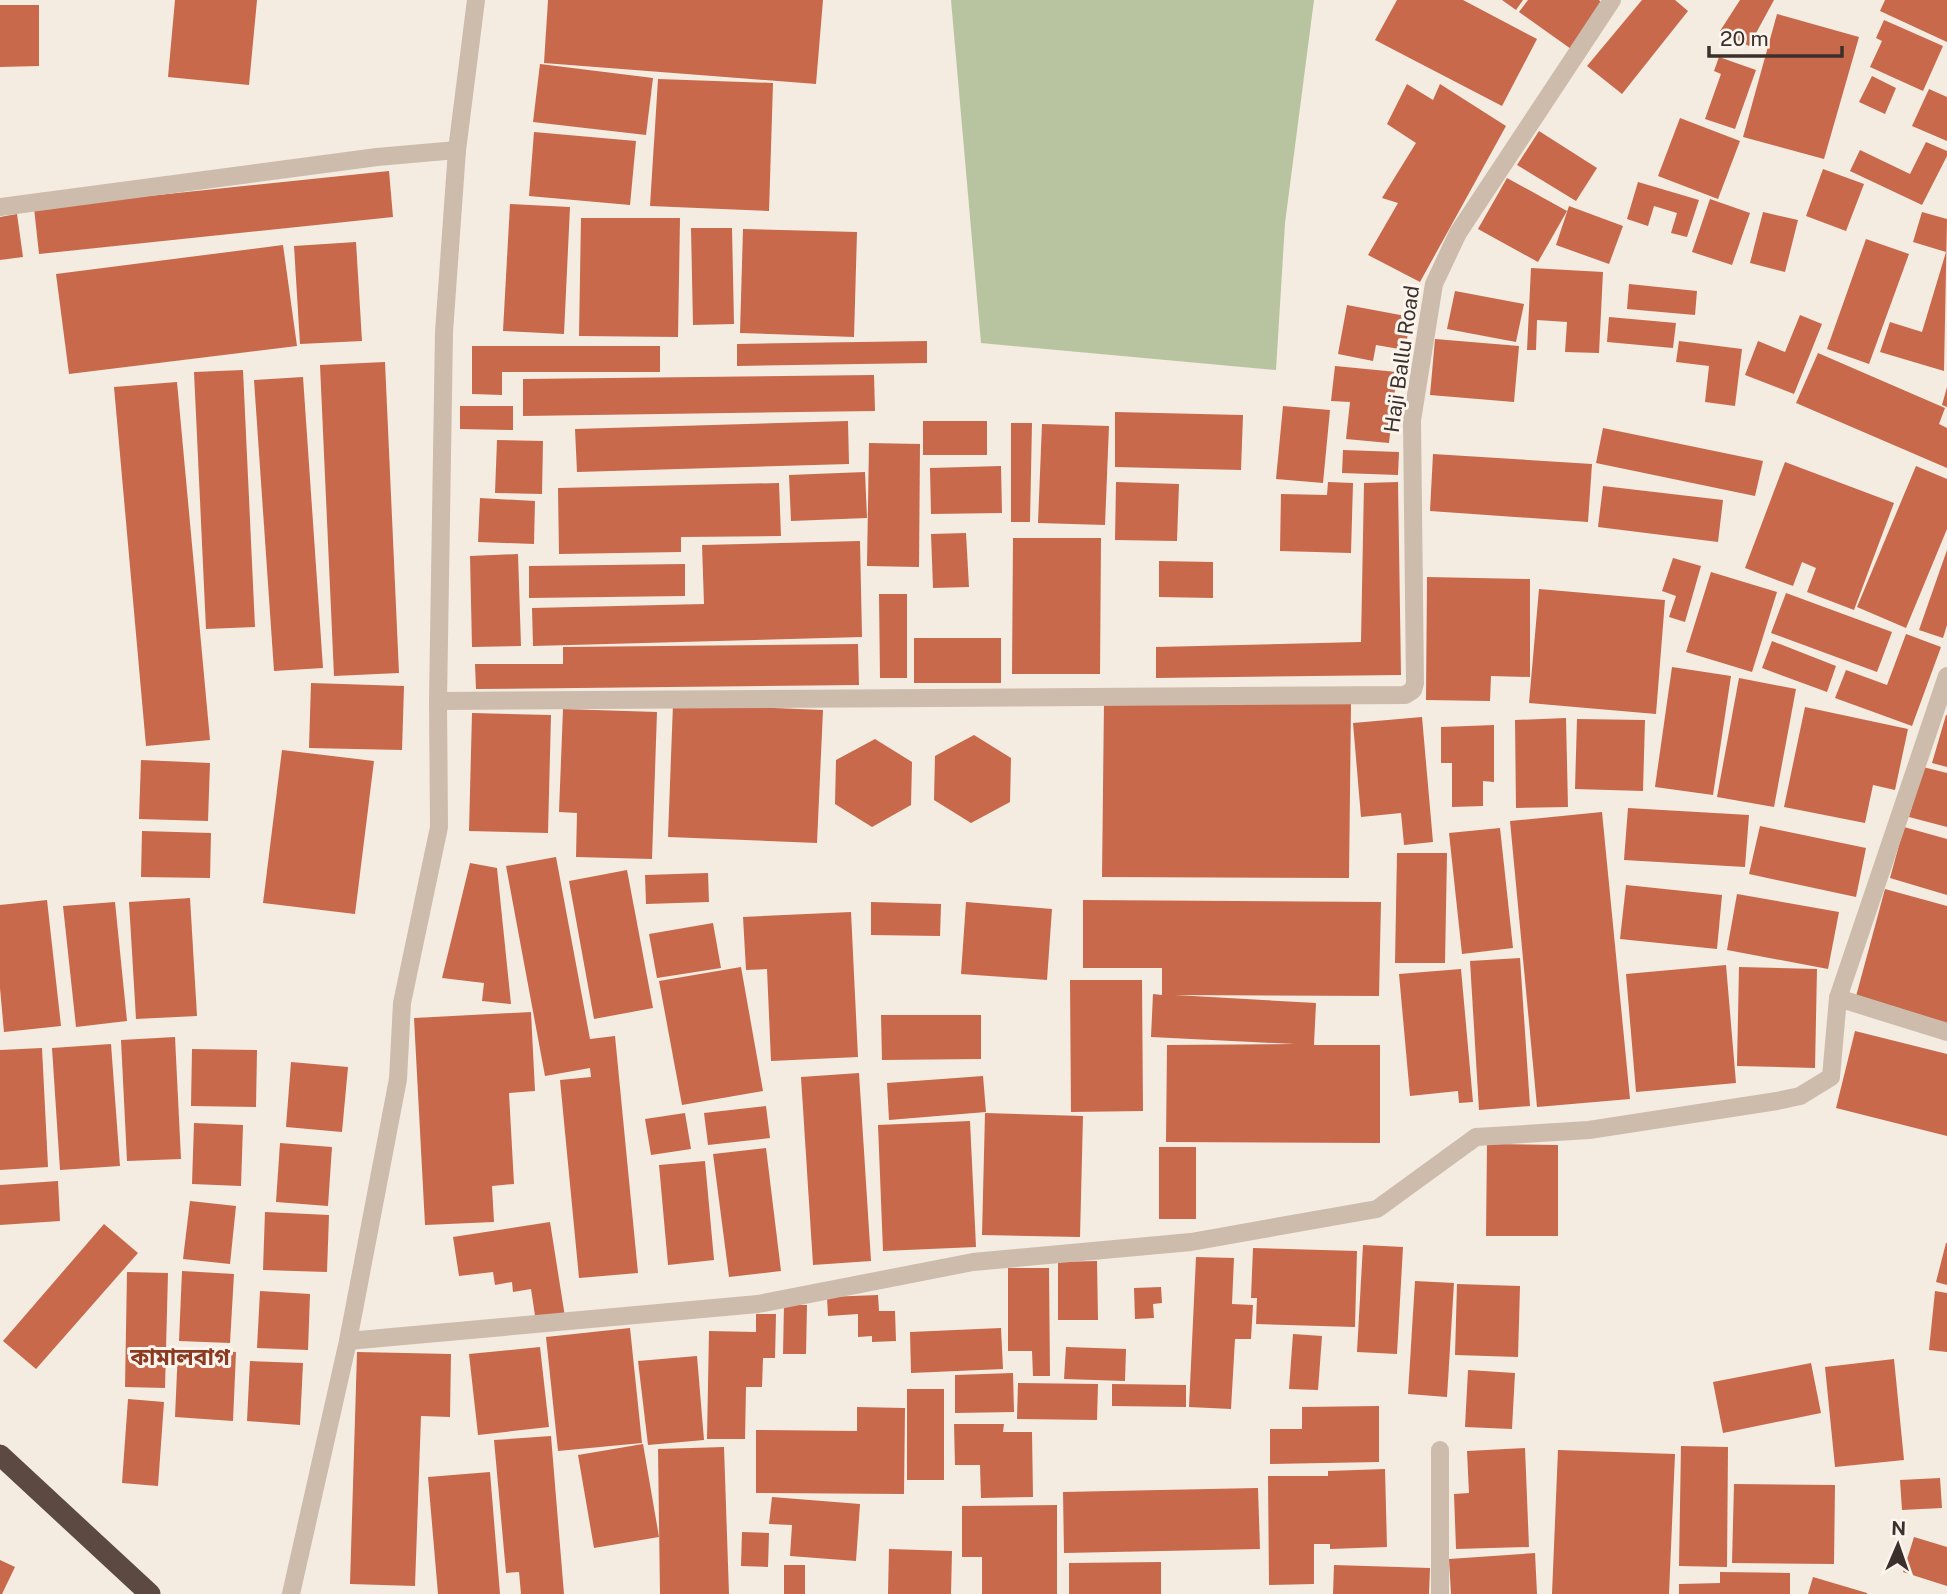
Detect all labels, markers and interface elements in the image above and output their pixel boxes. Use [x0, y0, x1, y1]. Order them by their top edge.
scale bar [1709, 14, 1842, 58]
text: 20 m [1720, 26, 1769, 51]
street label: Haji Ballu Road [1379, 284, 1424, 434]
district label: কামালবাগ [129, 1343, 231, 1370]
north arrow [1863, 1510, 1933, 1580]
text: N [1891, 1517, 1906, 1539]

